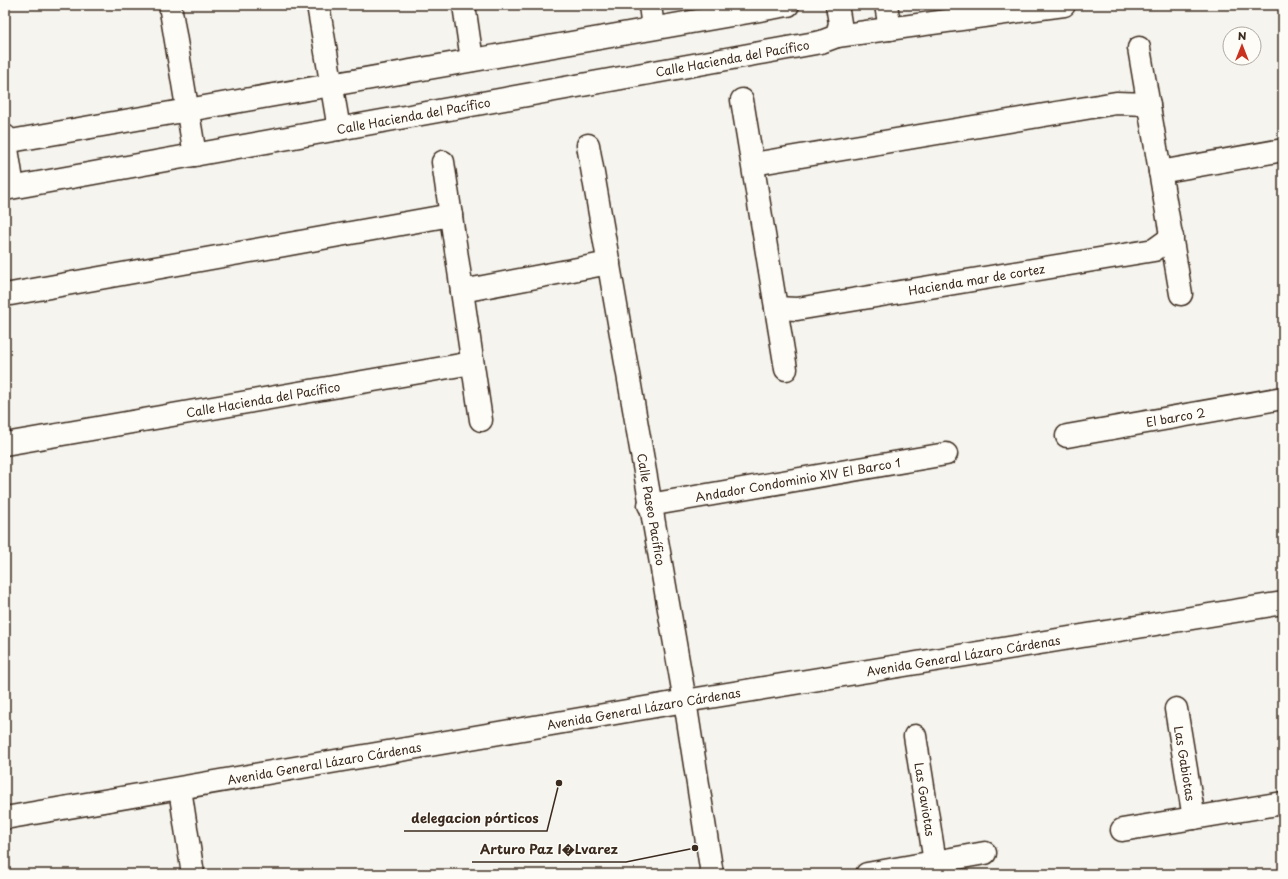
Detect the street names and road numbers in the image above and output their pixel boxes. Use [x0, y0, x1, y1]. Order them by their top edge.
street label: Calle Hacienda del Pacífico [654, 35, 811, 81]
street label: Calle Hacienda del Pacífico [335, 93, 492, 138]
street label: Hacienda mar de cortez [907, 259, 1046, 299]
street label: Calle Hacienda del Pacífico [185, 377, 342, 421]
street label: El barco 2 [1144, 403, 1206, 431]
street label: Calle Paseo Pacífico [633, 452, 670, 567]
street label: Andador Condominio XIV El Barco 1 [694, 453, 902, 506]
street label: Avenida General Lázaro Cárdenas [865, 631, 1062, 680]
street label: Avenida General Lázaro Cárdenas [545, 683, 742, 734]
street label: Las Gabiotas [1170, 724, 1200, 803]
street label: Avenida General Lázaro Cárdenas [226, 737, 423, 789]
street label: Las Gaviotas [910, 761, 940, 838]

